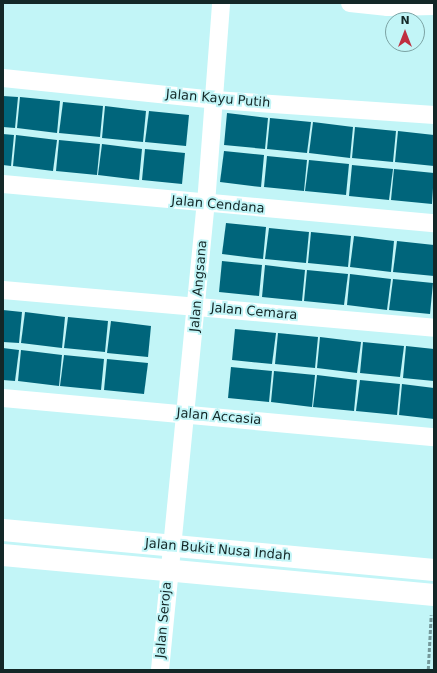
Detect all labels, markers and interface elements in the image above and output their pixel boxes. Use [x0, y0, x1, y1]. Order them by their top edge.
north arrow [385, 12, 425, 52]
text: N [400, 14, 410, 27]
street label: Jalan Kayu Putih [165, 87, 271, 111]
street label: Jalan Cendana [171, 193, 265, 217]
street label: Jalan Angsana [187, 239, 211, 333]
street label: Jalan Cemara [210, 300, 298, 324]
street label: Jalan Accasia [176, 406, 262, 428]
street label: Jalan Bukit Nusa Indah [144, 536, 292, 564]
street label: Jalan Seroja [153, 581, 175, 659]

